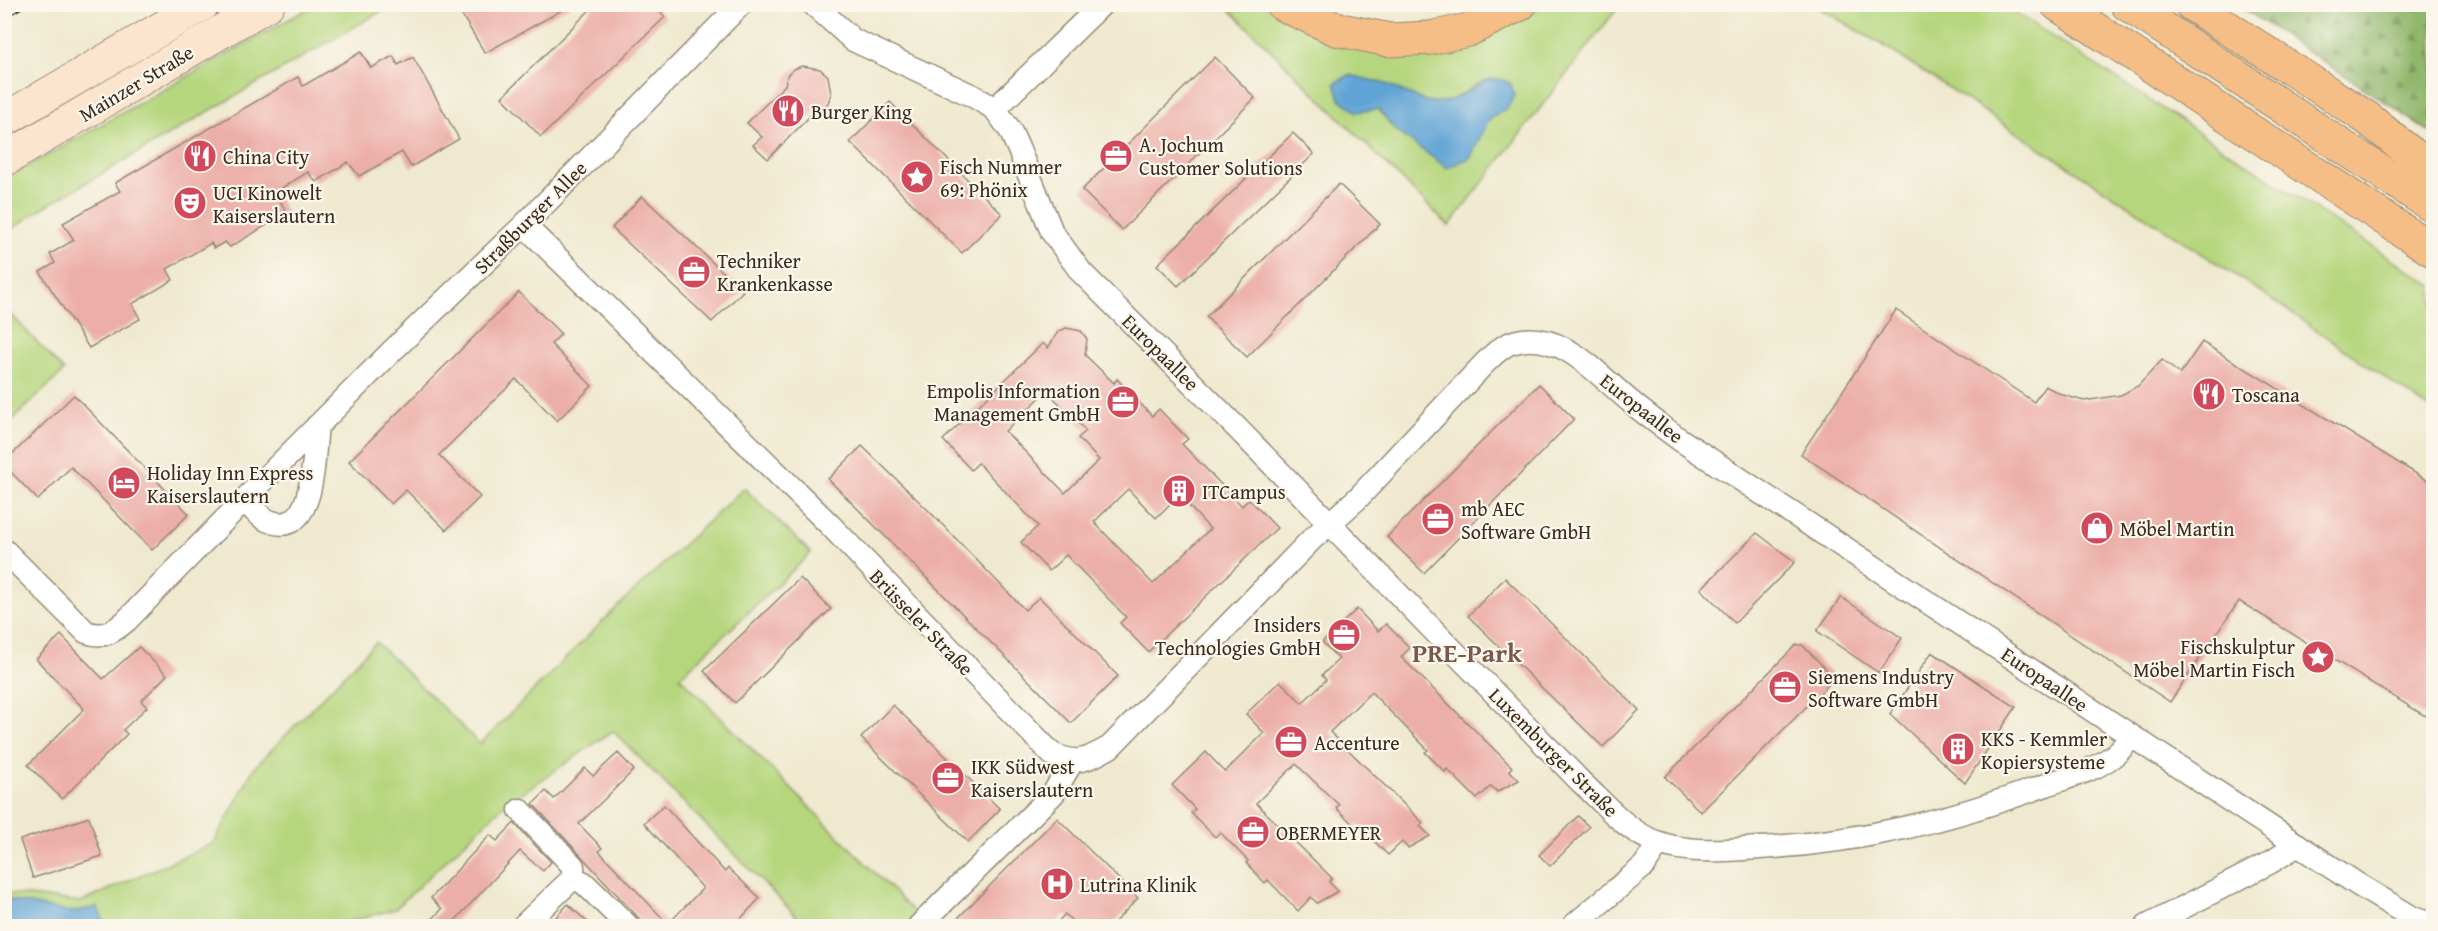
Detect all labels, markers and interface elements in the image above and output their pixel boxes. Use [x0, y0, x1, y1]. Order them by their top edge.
street label: Mainzer Straße [73, 37, 199, 129]
restaurant icon: Burger King [770, 93, 806, 129]
place label: Burger King [811, 97, 912, 126]
place label: A. Jochum Customer Solutions [1139, 130, 1303, 182]
restaurant icon: China City [182, 138, 218, 174]
office icon: A. Jochum Customer Solutions [1098, 138, 1134, 174]
place label: China City [223, 142, 309, 171]
place label: Fisch Nummer 69: Phönix [940, 152, 1062, 204]
street label: Straßburger Allee [467, 154, 593, 280]
place icon: Fisch Nummer 69: Phönix [899, 159, 935, 195]
place label: UCI Kinowelt Kaiserslautern [213, 178, 335, 230]
theatre icon: UCI Kinowelt Kaiserslautern [172, 185, 208, 221]
place label: Techniker Krankenkasse [717, 246, 833, 298]
office icon: Techniker Krankenkasse [676, 254, 712, 290]
street label: Europaallee [1116, 307, 1206, 397]
street label: Europaallee [1594, 366, 1690, 450]
place label: Empolis Information Management GmbH [927, 376, 1100, 428]
restaurant icon: Toscana [2191, 376, 2227, 412]
place label: Toscana [2232, 380, 2300, 409]
office icon: Empolis Information Management GmbH [1105, 384, 1141, 420]
place label: Holiday Inn Express Kaiserslautern [147, 458, 314, 510]
hotel icon: Holiday Inn Express Kaiserslautern [106, 465, 142, 501]
building icon: ITCampus [1161, 473, 1197, 509]
place label: ITCampus [1202, 477, 1286, 506]
place label: mb AEC Software GmbH [1461, 494, 1591, 546]
office icon: mb AEC Software GmbH [1420, 501, 1456, 537]
shop icon: Möbel Martin [2079, 510, 2115, 546]
place label: Möbel Martin [2120, 514, 2234, 543]
street label: Brüsseler Straße [863, 562, 981, 682]
place label: Insiders Technologies GmbH [1155, 610, 1321, 662]
office icon: Insiders Technologies GmbH [1326, 617, 1362, 653]
place label: Fischskulptur Möbel Martin Fisch [2133, 632, 2295, 684]
district label: PRE-Park [1412, 633, 1522, 672]
street label: Europaallee [1996, 639, 2094, 719]
place icon: Fischskulptur Möbel Martin Fisch [2300, 639, 2336, 675]
place label: Siemens Industry Software GmbH [1808, 662, 1954, 714]
office icon: Siemens Industry Software GmbH [1767, 669, 1803, 705]
street label: Luxemburger Straße [1483, 681, 1625, 823]
office icon: Accenture [1273, 724, 1309, 760]
place label: KKS - Kemmler Kopiersysteme [1981, 724, 2107, 776]
place label: Accenture [1314, 728, 1400, 757]
building icon: KKS - Kemmler Kopiersysteme [1940, 731, 1976, 767]
place label: IKK Südwest Kaiserslautern [971, 752, 1093, 804]
office icon: IKK Südwest Kaiserslautern [930, 760, 966, 796]
office icon: OBERMEYER [1235, 814, 1271, 850]
place label: OBERMEYER [1276, 818, 1382, 847]
hospital icon: Lutrina Klinik [1039, 866, 1075, 902]
place label: Lutrina Klinik [1080, 870, 1197, 899]

